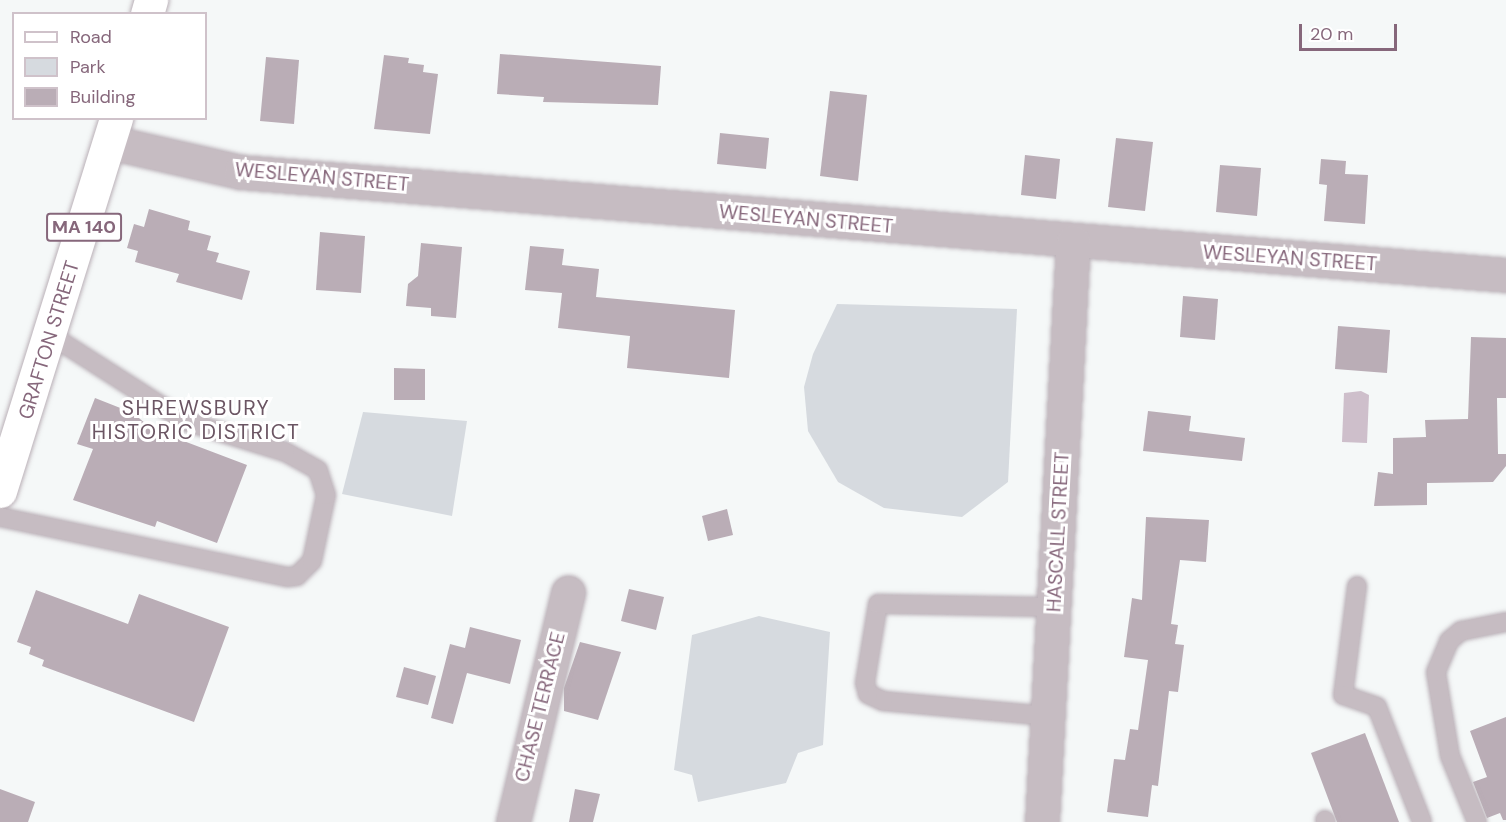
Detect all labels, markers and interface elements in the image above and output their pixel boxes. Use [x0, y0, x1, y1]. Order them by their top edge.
legend [12, 12, 207, 120]
scale bar [1302, 12, 1400, 50]
text: 20 m [1310, 22, 1353, 46]
text: Road [70, 25, 112, 49]
text: Park [70, 55, 106, 79]
text: Building [70, 85, 135, 109]
street label: WESLEYAN STREET [234, 157, 410, 197]
street label: WESLEYAN STREET [718, 199, 894, 239]
road number: MA 140 [45, 212, 123, 242]
street label: WESLEYAN STREET [1202, 240, 1378, 276]
street label: GRAFTON STREET [14, 258, 84, 422]
district label: SHREWSBURY HISTORIC DISTRICT [92, 395, 300, 445]
street label: HASCALL STREET [1042, 451, 1074, 613]
street label: CHASE TERRACE [510, 629, 570, 785]

